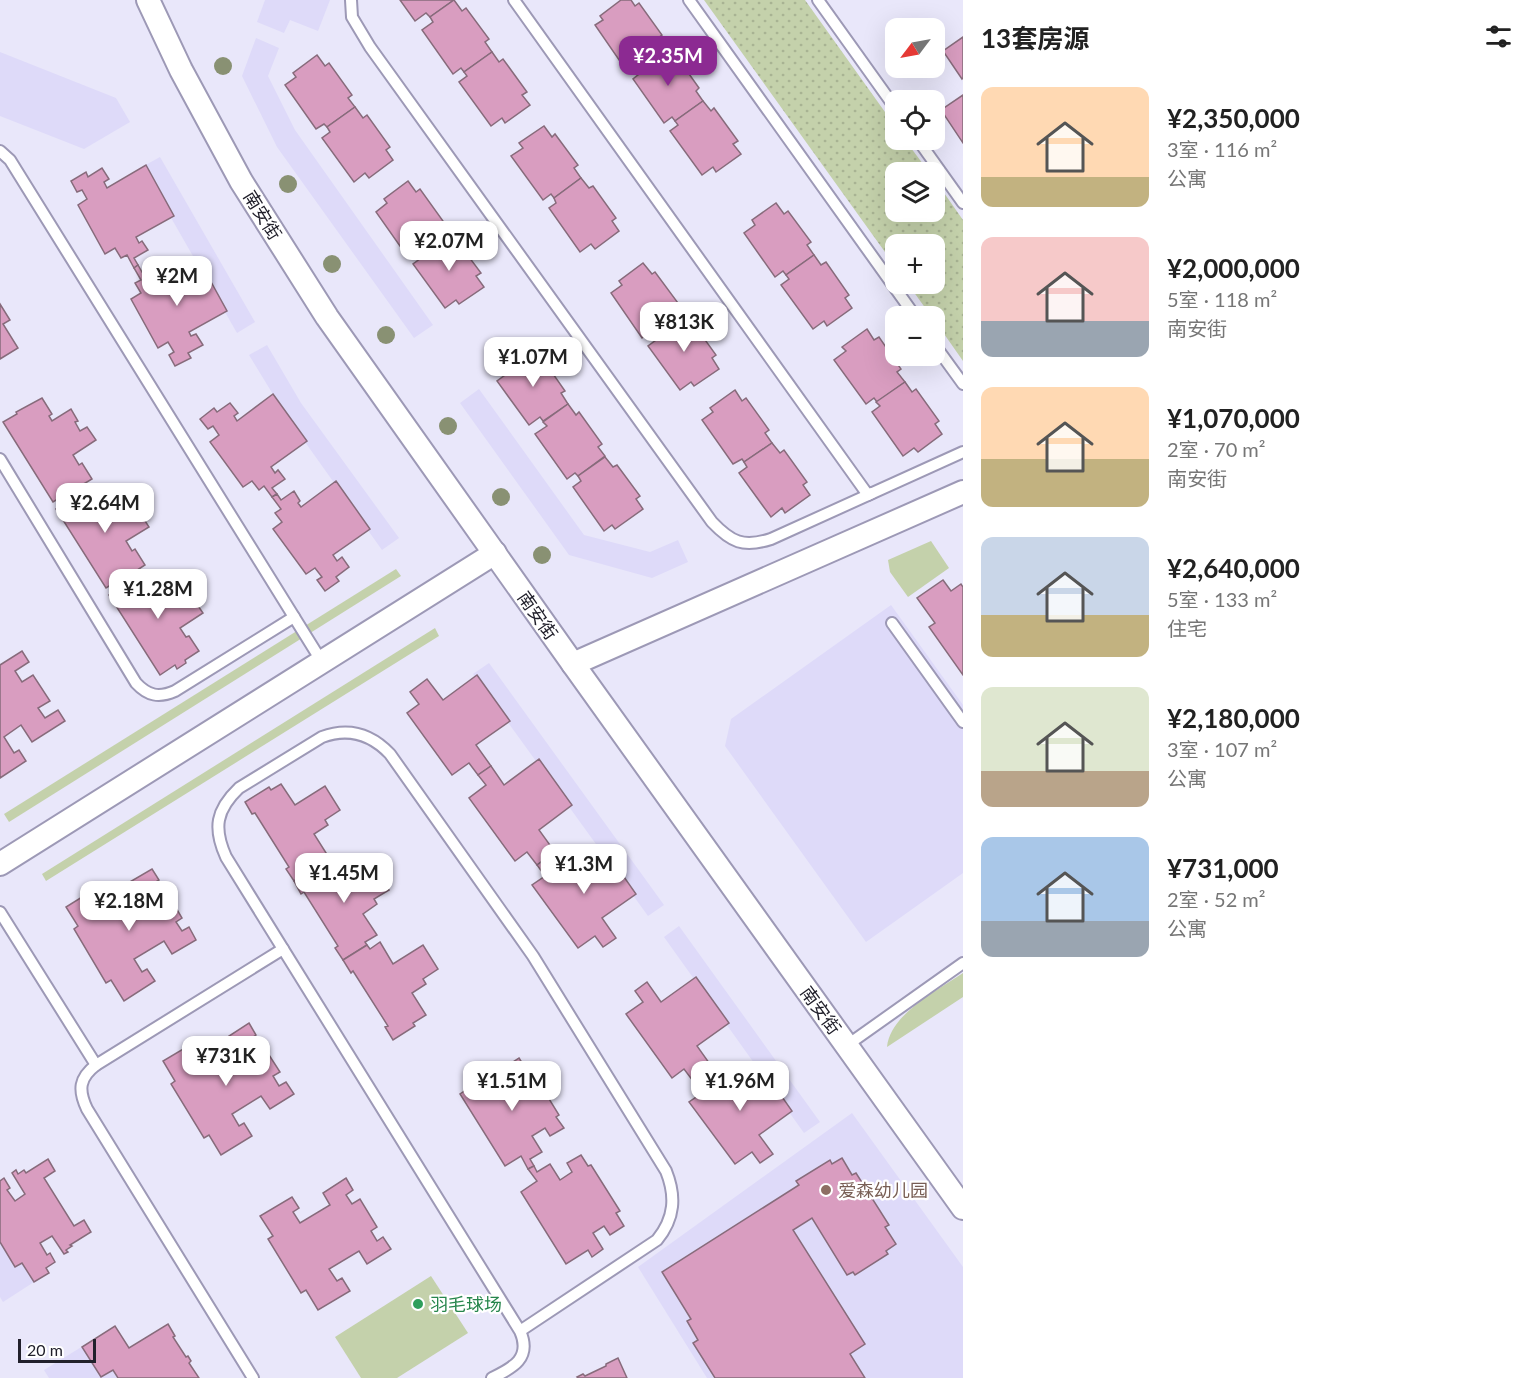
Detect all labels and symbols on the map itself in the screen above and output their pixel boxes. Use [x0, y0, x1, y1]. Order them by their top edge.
north arrow [885, 18, 945, 78]
pin: ¥2.35M [619, 36, 717, 87]
street label: 南安街 [239, 186, 287, 244]
pin: ¥2.07M [400, 221, 498, 272]
pin: ¥2M [148, 256, 206, 307]
pin: ¥813K [642, 302, 726, 353]
pin: ¥1.07M [484, 337, 582, 388]
pin: ¥2.64M [56, 483, 154, 534]
pin: ¥1.28M [109, 569, 207, 620]
street label: 南安街 [514, 587, 562, 643]
pin: ¥1.3M [542, 844, 626, 895]
pin: ¥1.45M [295, 853, 393, 904]
pin: ¥2.18M [80, 881, 178, 932]
street label: 南安街 [796, 982, 846, 1038]
pin: ¥731K [184, 1036, 268, 1087]
pin: ¥1.51M [463, 1061, 561, 1112]
pin: ¥1.96M [691, 1061, 789, 1112]
place label: 爱森幼儿园 [838, 1179, 928, 1201]
marker: 爱森幼儿园 [819, 1183, 833, 1197]
place label: 羽毛球场 [430, 1293, 502, 1315]
marker: 羽毛球场 [411, 1297, 425, 1311]
scale bar [18, 1336, 96, 1364]

